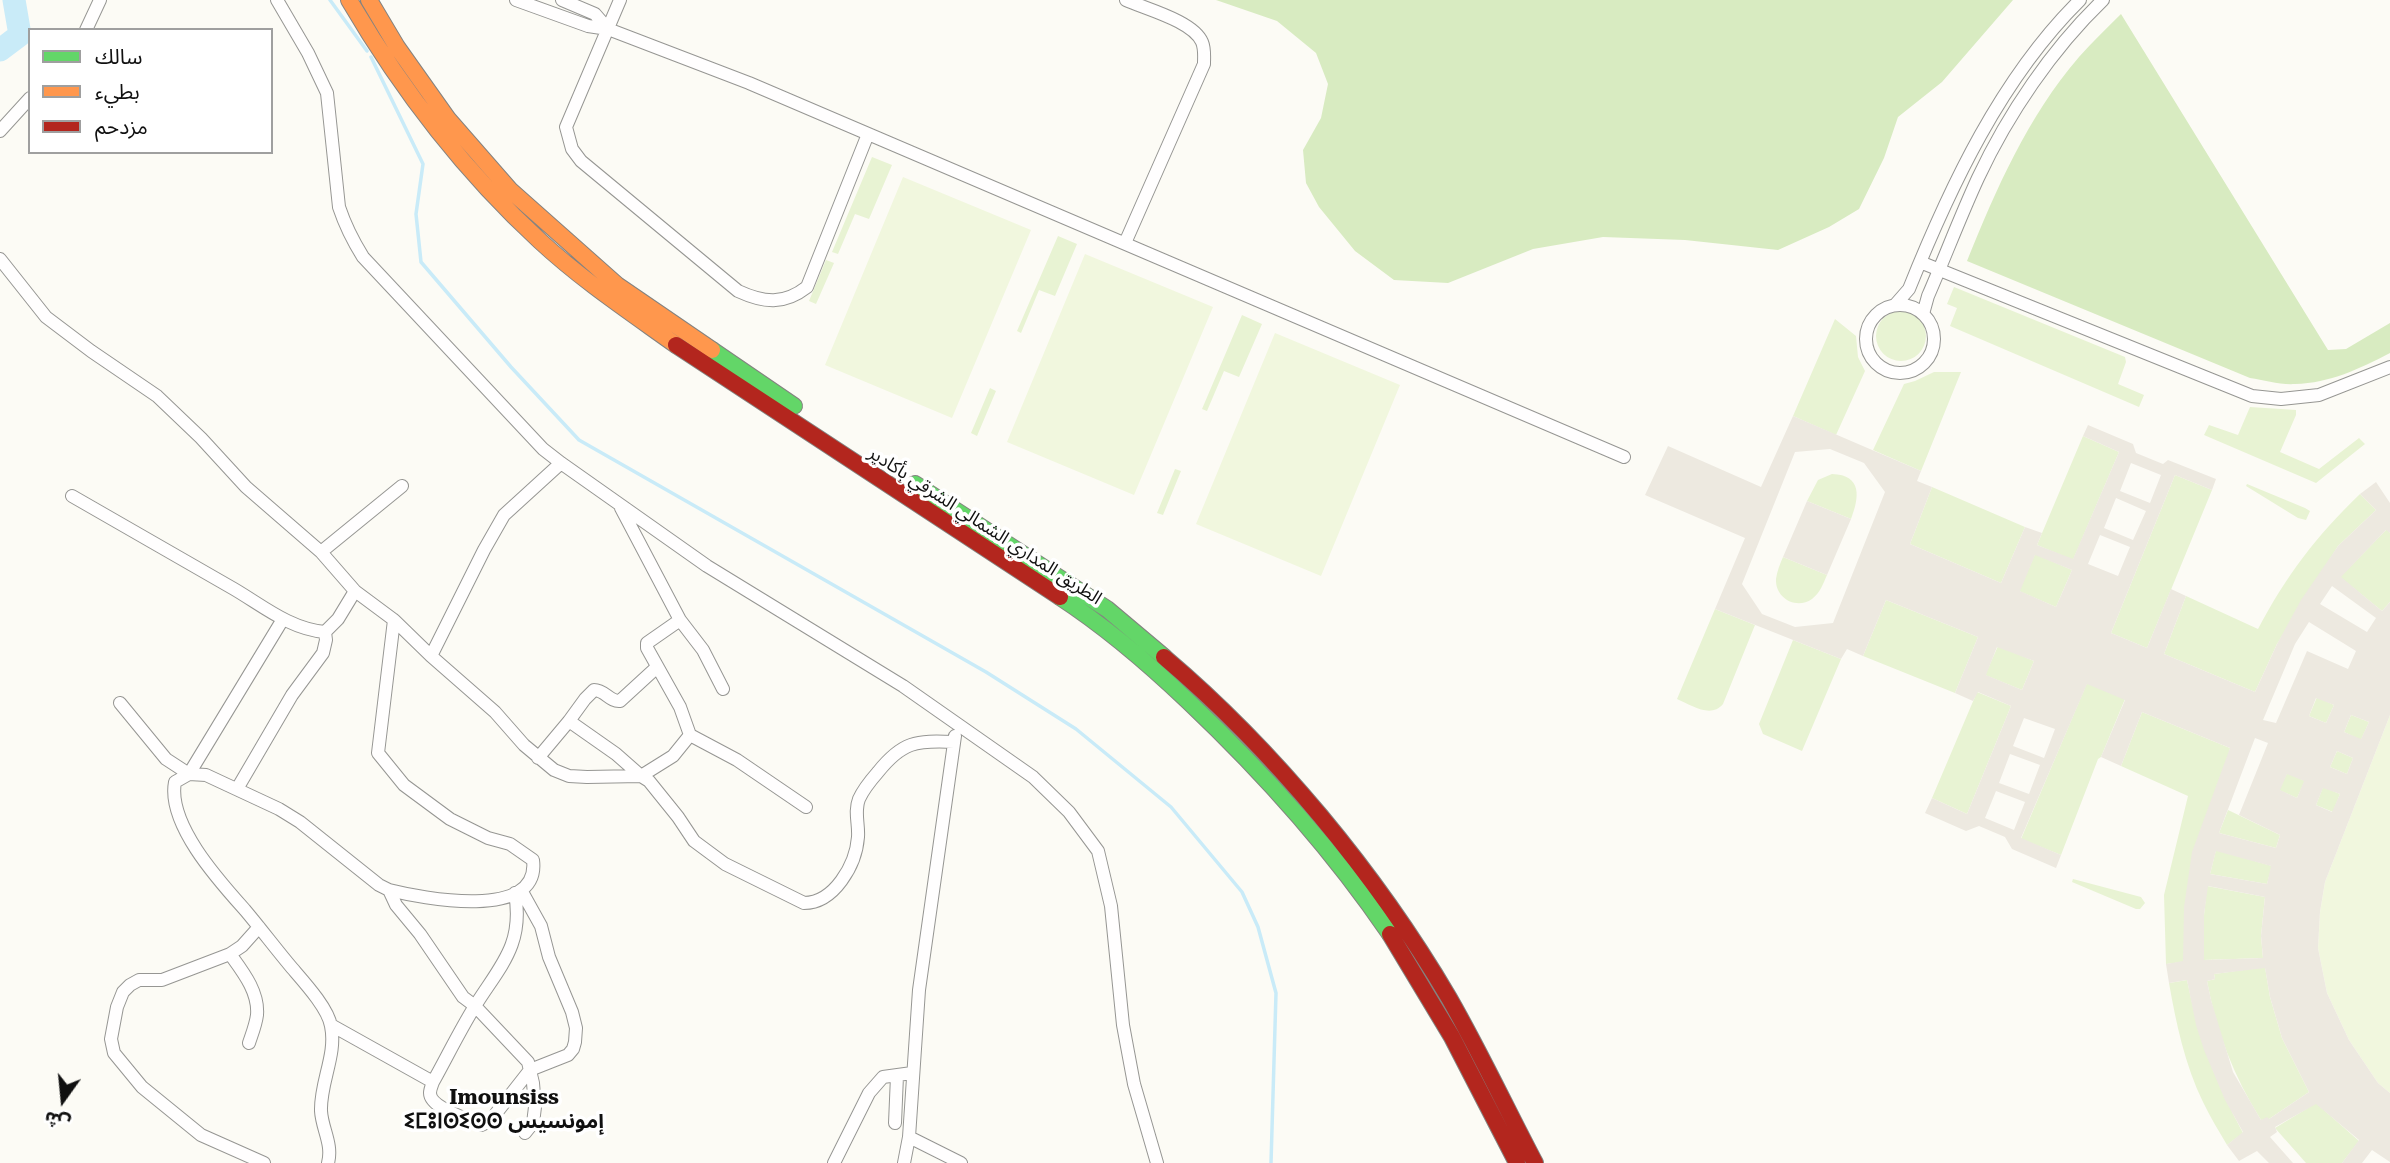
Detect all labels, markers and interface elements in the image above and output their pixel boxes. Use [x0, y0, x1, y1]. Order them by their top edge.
legend [28, 28, 273, 154]
text: سالك [95, 45, 142, 69]
text: بطيء [95, 80, 140, 104]
text: مزدحم [95, 115, 148, 139]
street label: الطريق المداري الشمالي الشرقي بأكادير [864, 442, 1106, 610]
north arrow [28, 1065, 98, 1135]
district label: Imounsiss ⵉⵎⵓⵏⵙⵉⵙⵙ إمونسيس [404, 1085, 604, 1135]
text: ش [42, 1106, 73, 1135]

